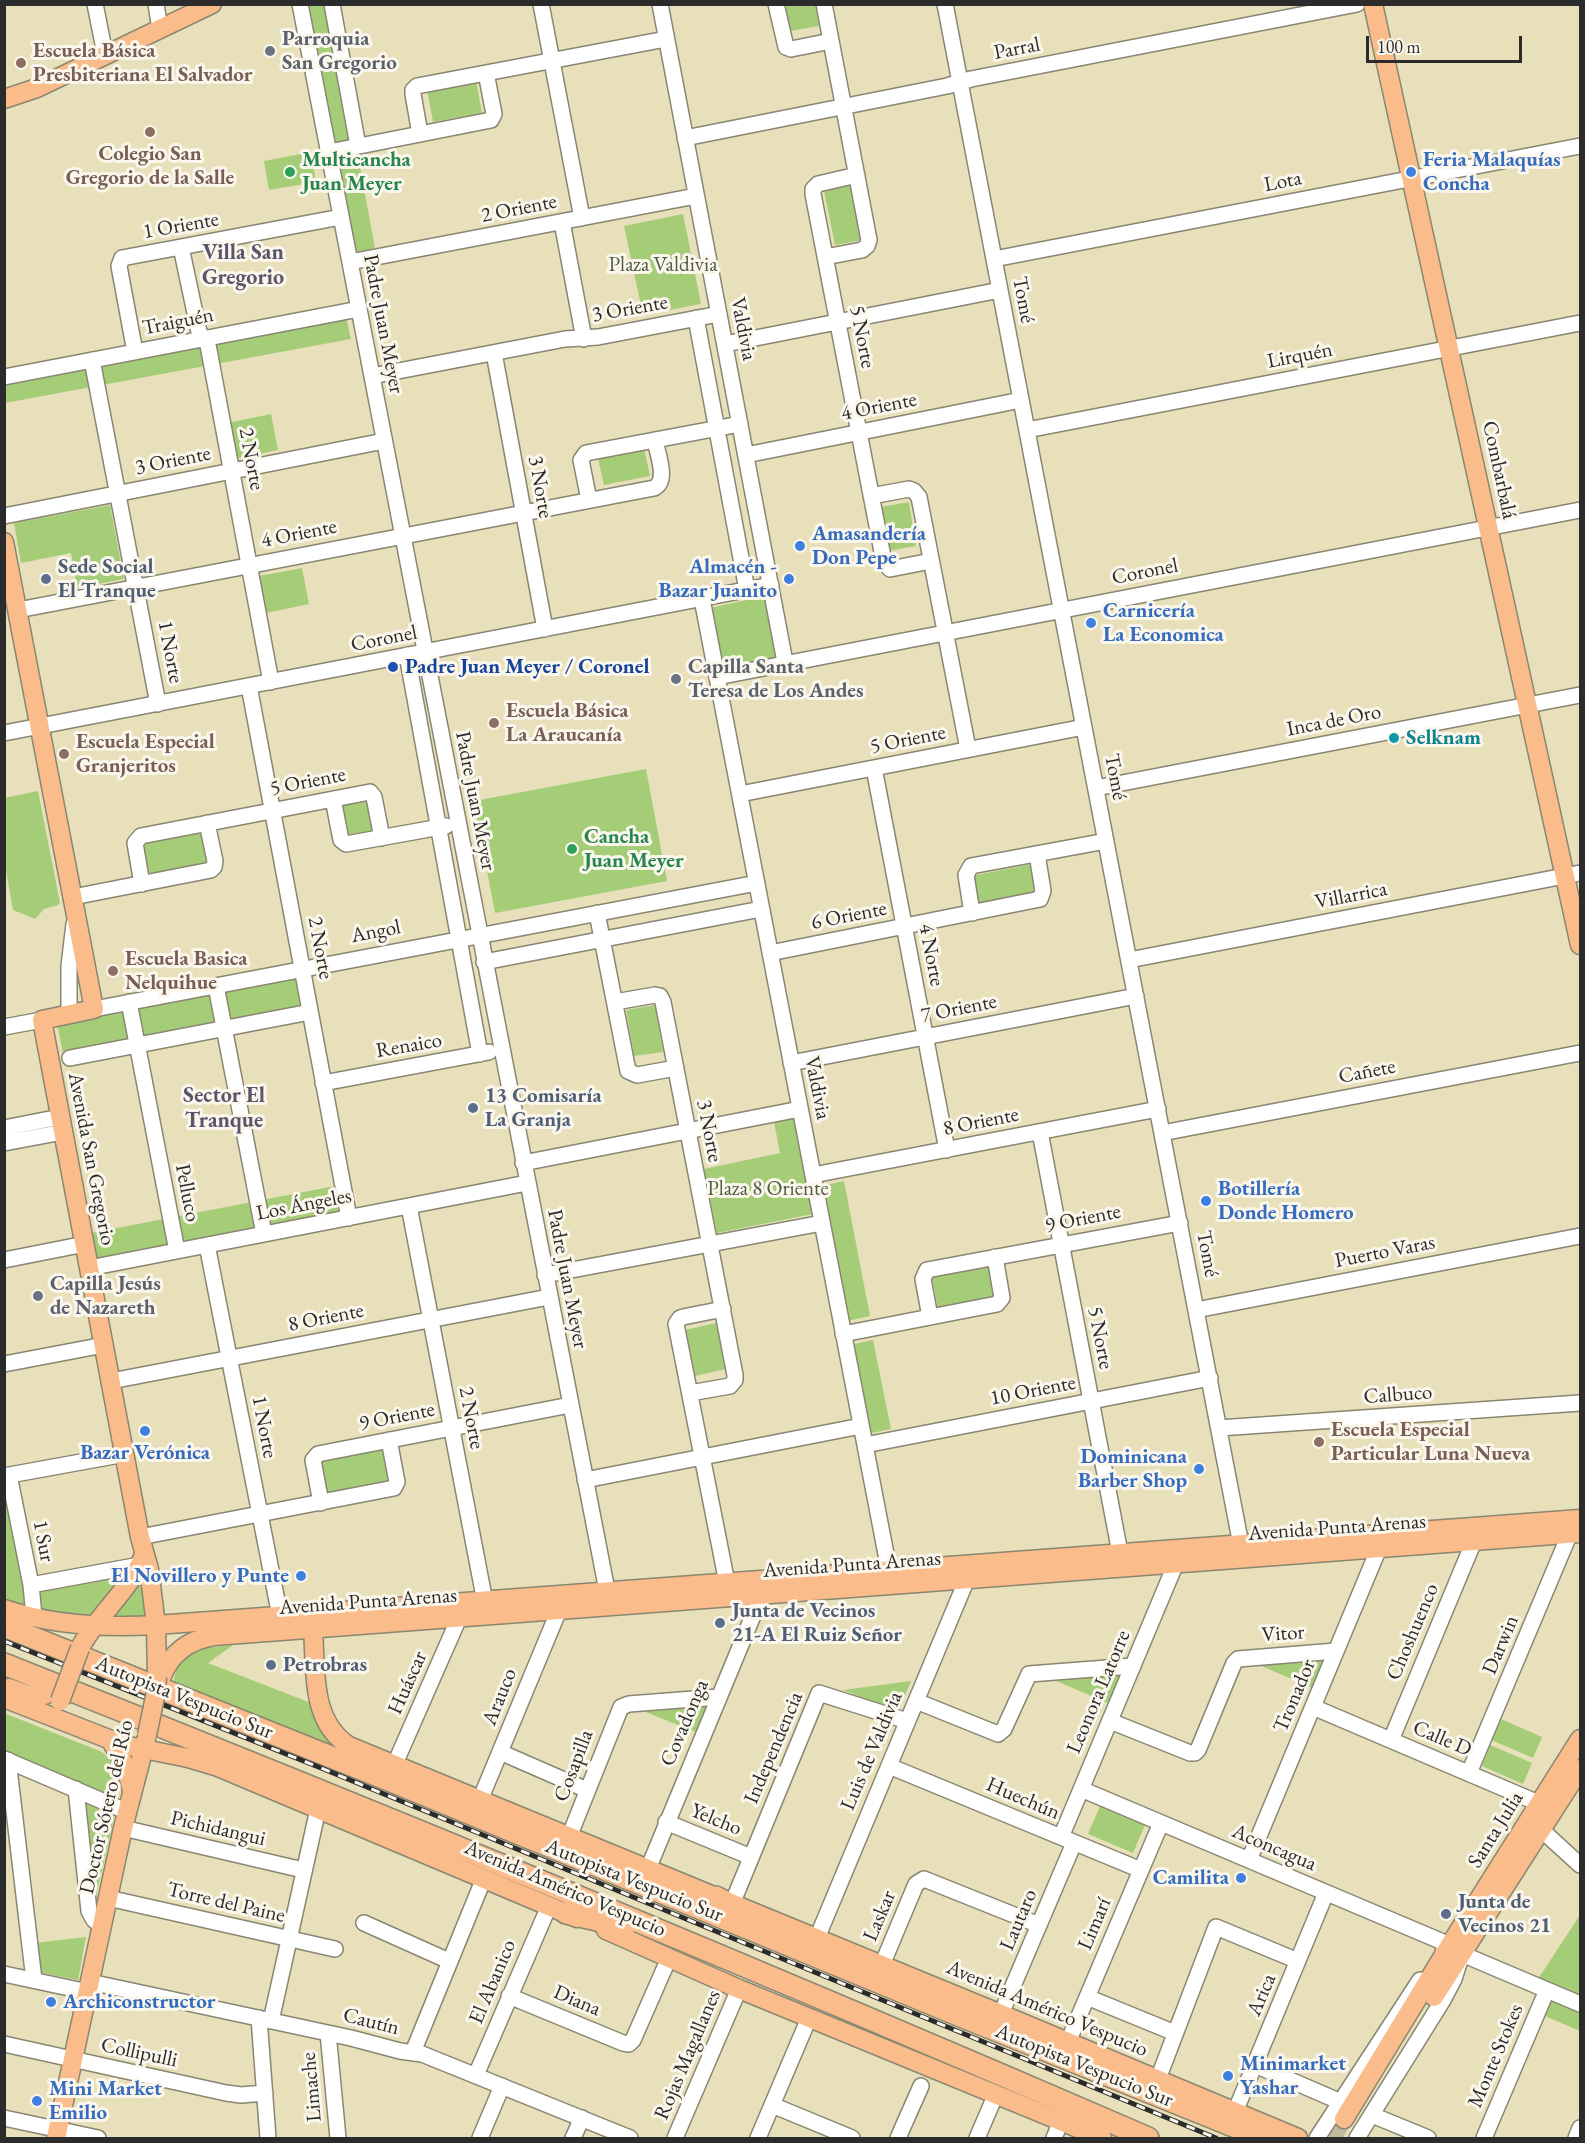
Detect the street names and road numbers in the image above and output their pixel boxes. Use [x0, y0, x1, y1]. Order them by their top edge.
street label: Parral [992, 32, 1042, 66]
street label: Lota [1262, 166, 1304, 198]
street label: 2 Oriente [479, 189, 559, 229]
street label: 1 Oriente [141, 207, 221, 245]
street label: Padre Juan Meyer [357, 252, 409, 396]
street label: Tomé [1006, 275, 1040, 325]
street label: 3 Oriente [590, 290, 670, 328]
street label: Valdivia [725, 295, 761, 363]
street label: Traiguén [140, 303, 216, 341]
street label: 5 Norte [844, 304, 880, 370]
street label: Lirquén [1265, 337, 1335, 375]
street label: 4 Oriente [839, 387, 919, 427]
street label: Combarbalá [1476, 419, 1522, 521]
street label: 2 Norte [233, 426, 269, 492]
street label: 3 Oriente [133, 441, 213, 481]
street label: 3 Norte [522, 454, 558, 520]
street label: 4 Oriente [259, 514, 339, 554]
street label: Coronel [1110, 553, 1180, 591]
street label: 1 Norte [152, 619, 188, 685]
street label: Coronel [349, 620, 419, 658]
street label: Inca de Oro [1285, 700, 1383, 742]
street label: 5 Oriente [868, 720, 948, 760]
street label: Padre Juan Meyer [449, 729, 501, 873]
street label: Tomé [1098, 752, 1132, 802]
street label: 5 Oriente [268, 762, 348, 802]
street label: Villarrica [1313, 877, 1389, 915]
street label: 6 Oriente [809, 896, 889, 936]
street label: 2 Norte [302, 915, 338, 981]
street label: Angol [349, 915, 403, 949]
street label: 4 Norte [913, 922, 949, 988]
street label: 7 Oriente [919, 989, 999, 1029]
street label: Renaico [374, 1028, 444, 1064]
street label: Valdivia [799, 1054, 835, 1122]
street label: Cañete [1336, 1054, 1398, 1090]
street label: Avenida San Gregorio [62, 1071, 120, 1247]
street label: 3 Norte [691, 1098, 727, 1164]
street label: 8 Oriente [941, 1102, 1021, 1142]
street label: Pelluco [169, 1162, 205, 1224]
street label: Los Ángeles [254, 1183, 354, 1227]
street label: 9 Oriente [1043, 1199, 1123, 1239]
street label: Padre Juan Meyer [541, 1207, 593, 1351]
street label: Tomé [1190, 1229, 1224, 1279]
street label: Puerto Varas [1333, 1230, 1437, 1274]
street label: 8 Oriente [286, 1298, 366, 1338]
street label: 5 Norte [1082, 1305, 1118, 1371]
street label: 10 Oriente [988, 1370, 1078, 1412]
street label: Calbuco [1363, 1380, 1433, 1410]
street label: 2 Norte [453, 1385, 489, 1451]
street label: 1 Norte [246, 1394, 282, 1460]
street label: 9 Oriente [357, 1397, 437, 1437]
street label: Avenida Punta Arenas [1247, 1509, 1427, 1547]
street label: 1 Sur [27, 1518, 59, 1564]
street label: Avenida Punta Arenas [762, 1546, 942, 1584]
street label: Choshuenco [1381, 1580, 1445, 1684]
street label: Avenida Punta Arenas [278, 1583, 458, 1621]
street label: Darwin [1477, 1612, 1525, 1678]
street label: Vitor [1261, 1620, 1305, 1648]
street label: Leonora Latorre [1062, 1627, 1136, 1757]
street label: Huáscar [383, 1647, 433, 1719]
street label: Autopista Vespucio Sur [91, 1651, 277, 1745]
street label: Tronador [1268, 1656, 1322, 1736]
street label: Arauco [477, 1665, 523, 1729]
street label: Covadonga [655, 1676, 715, 1770]
street label: Independencia [739, 1688, 809, 1808]
street label: Luis de Valdivia [836, 1688, 908, 1814]
street label: Calle D [1409, 1715, 1475, 1763]
street label: Doctor Sótero del Río [75, 1717, 139, 1897]
street label: Cosapilla [549, 1726, 599, 1806]
street label: Huechún [982, 1772, 1064, 1826]
street label: Santa Julia [1463, 1787, 1529, 1873]
street label: Yelcho [687, 1798, 745, 1842]
street label: Pichidangui [168, 1806, 268, 1852]
street label: Aconcagua [1228, 1819, 1320, 1877]
street label: Autopista Vespucio Sur [541, 1834, 727, 1928]
street label: Avenida Américo Vespucio [461, 1835, 669, 1943]
street label: Torre del Paine [165, 1877, 287, 1929]
street label: Lautaro [995, 1886, 1043, 1954]
street label: Laskar [858, 1887, 902, 1945]
street label: Limarí [1073, 1894, 1117, 1954]
street label: El Abanico [464, 1936, 522, 2028]
street label: Avenida Américo Vespucio [943, 1955, 1151, 2063]
street label: Arica [1242, 1970, 1282, 2020]
street label: Diana [550, 1980, 604, 2022]
street label: Rojas Magallanes [649, 1986, 727, 2124]
street label: Monte Stokes [1463, 2000, 1529, 2112]
street label: Cautín [340, 2003, 402, 2041]
street label: Autopista Vespucio Sur [991, 2019, 1177, 2113]
street label: Collipulli [99, 2033, 179, 2073]
street label: Limache [296, 2051, 328, 2123]

